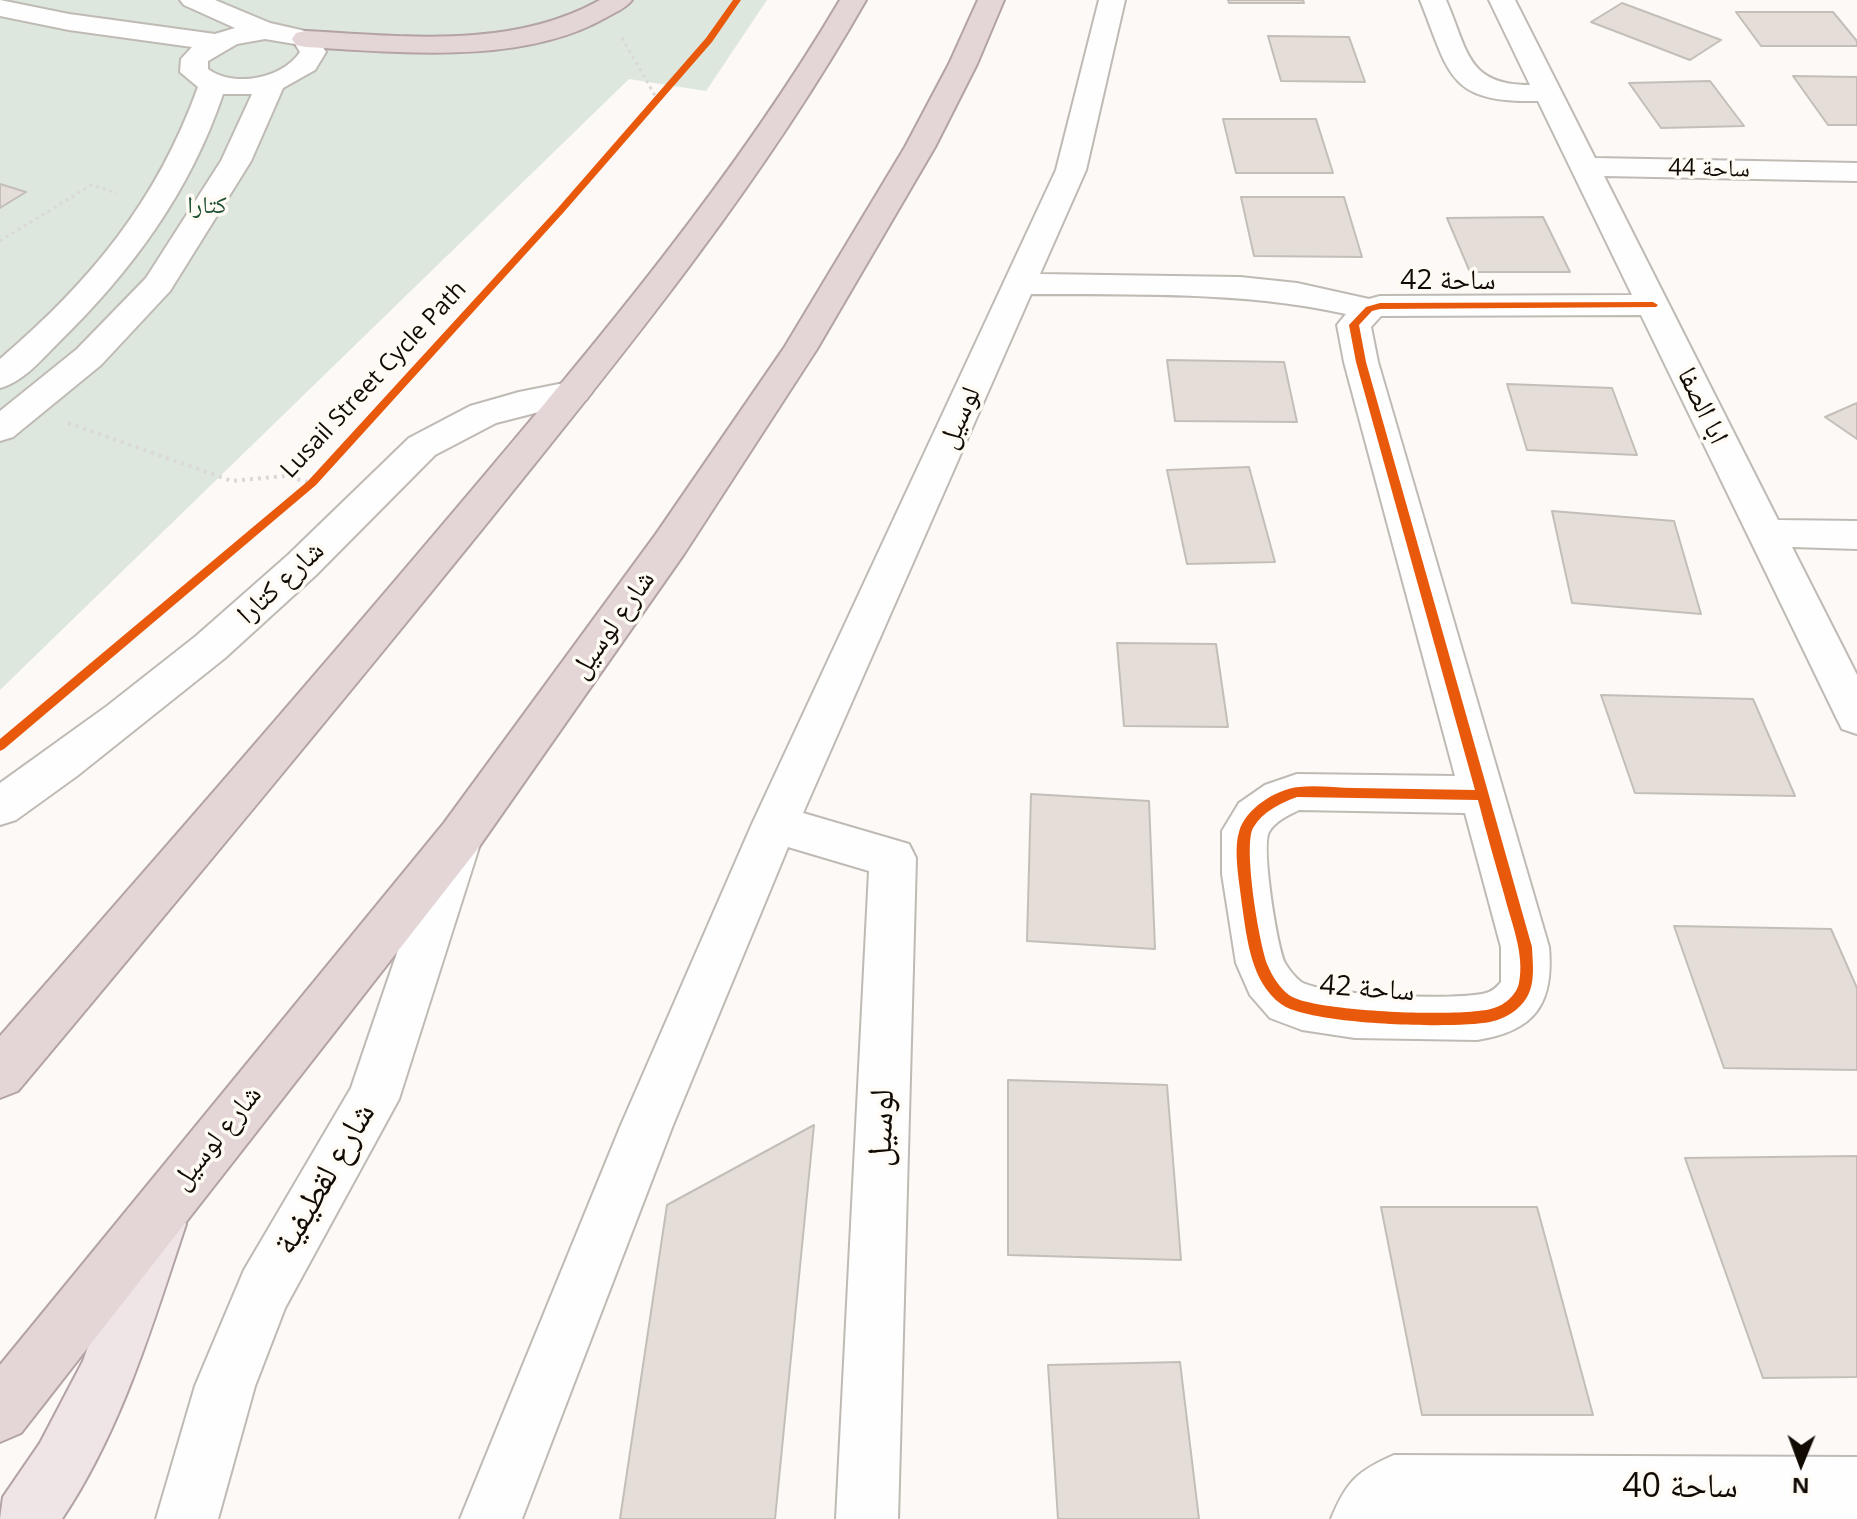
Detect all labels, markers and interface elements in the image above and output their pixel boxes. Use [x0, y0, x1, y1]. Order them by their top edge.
street label: ساحة 44 [1668, 154, 1750, 184]
park label: كتارا [187, 192, 227, 220]
street label: ساحة 42 [1400, 264, 1496, 298]
street label: Lusail Street Cycle Path [275, 275, 473, 485]
street label: ابا الصفا [1669, 362, 1735, 450]
street label: لوسيل [932, 382, 988, 454]
street label: شارع كتارا [231, 534, 331, 632]
street label: شارع لوسيل [564, 564, 662, 686]
street label: ساحة 42 [1318, 969, 1416, 1009]
street label: شارع لوسيل [165, 1079, 269, 1197]
street label: لوسيل [860, 1088, 904, 1168]
street label: شارع لقطيفية [265, 1096, 385, 1262]
north arrow [1761, 1423, 1841, 1503]
street label: ساحة 40 [1622, 1467, 1738, 1507]
text: N [1791, 1472, 1810, 1502]

